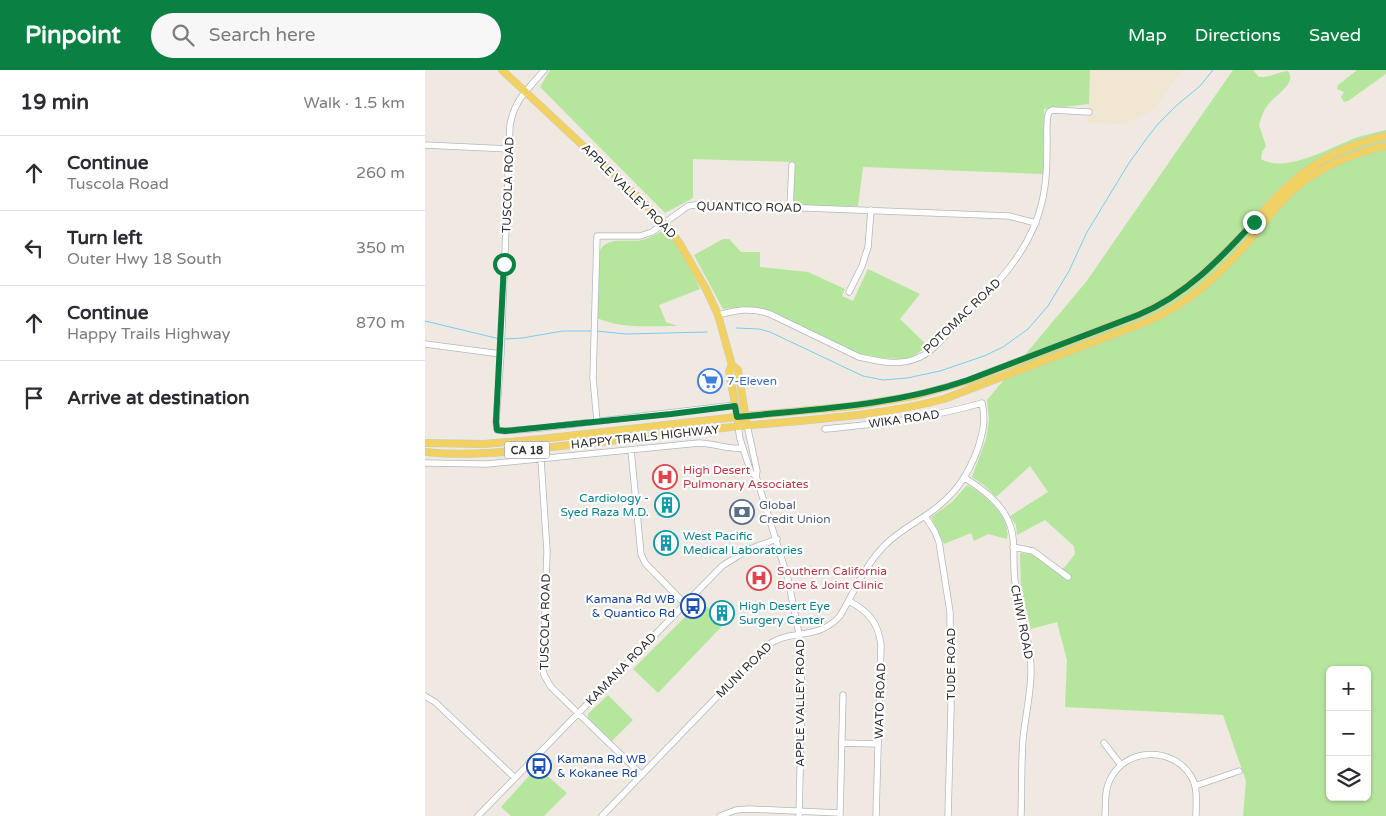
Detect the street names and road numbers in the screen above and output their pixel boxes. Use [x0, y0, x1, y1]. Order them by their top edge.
street label: TUSCOLA ROAD [499, 137, 517, 233]
street label: APPLE VALLEY ROAD [579, 141, 679, 241]
street label: QUANTICO ROAD [696, 199, 802, 215]
street label: POTOMAC ROAD [920, 275, 1004, 357]
street label: WIKA ROAD [868, 407, 940, 431]
street label: HAPPY TRAILS HIGHWAY [570, 422, 720, 452]
road number: CA 18 [505, 442, 549, 458]
street label: TUSCOLA ROAD [537, 574, 553, 670]
street label: CHIWI ROAD [1008, 584, 1036, 660]
street label: TUDE ROAD [944, 628, 958, 700]
street label: KAMANA ROAD [583, 630, 659, 708]
street label: MUNI ROAD [713, 639, 775, 701]
street label: APPLE VALLEY ROAD [793, 639, 807, 767]
street label: WATO ROAD [872, 663, 888, 739]

